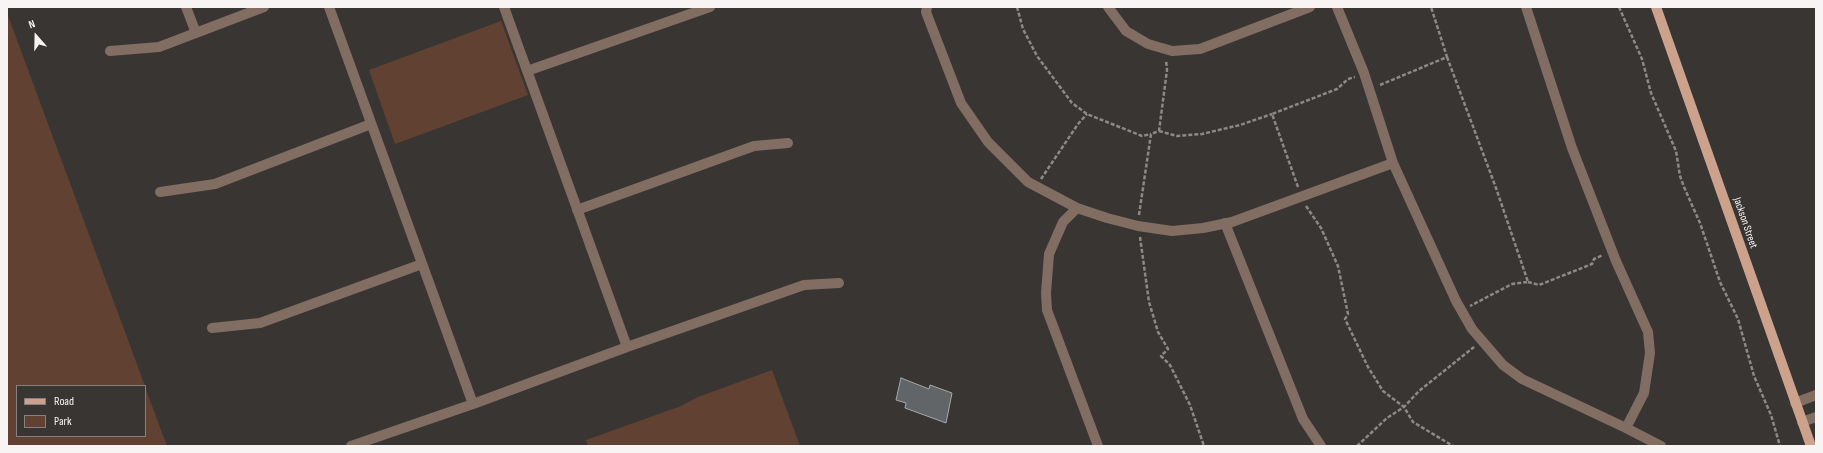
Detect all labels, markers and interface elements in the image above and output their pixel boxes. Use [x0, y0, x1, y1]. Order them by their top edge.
north arrow [16, 16, 56, 56]
text: N [27, 17, 37, 31]
street label: Jackson Street [1730, 196, 1760, 250]
legend [16, 385, 146, 437]
text: Road [54, 394, 74, 409]
text: Park [54, 414, 72, 429]

